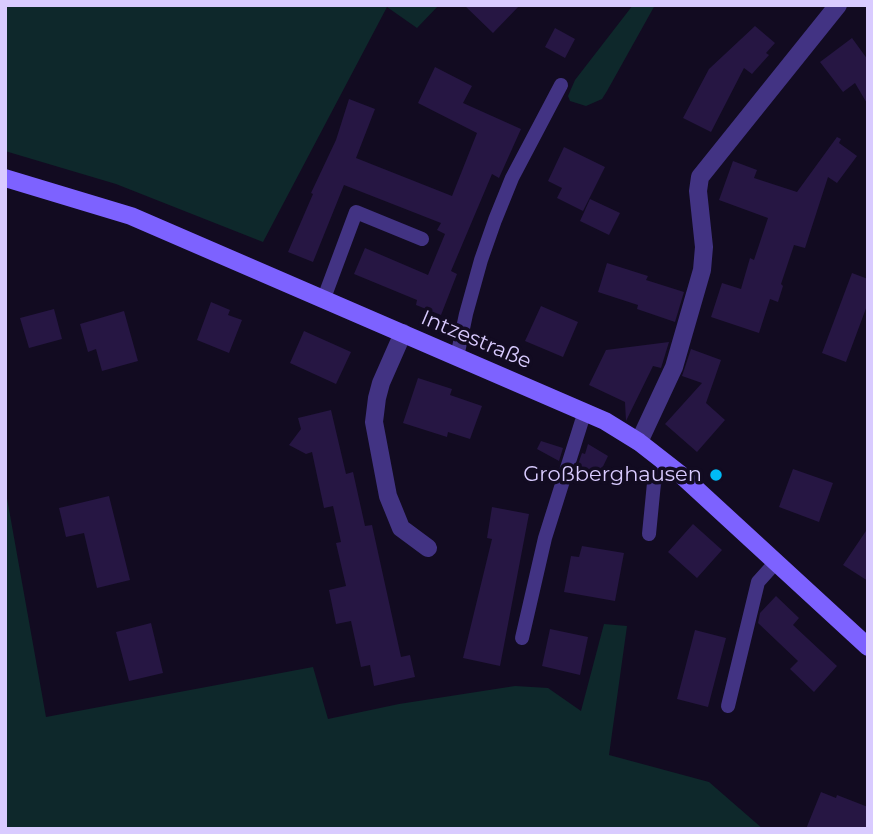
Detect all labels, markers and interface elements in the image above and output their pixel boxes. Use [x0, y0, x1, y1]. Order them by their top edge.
street label: Intzestraße [417, 305, 535, 375]
place label: Großberghausen [523, 462, 702, 488]
marker: Großberghausen [708, 467, 724, 483]

